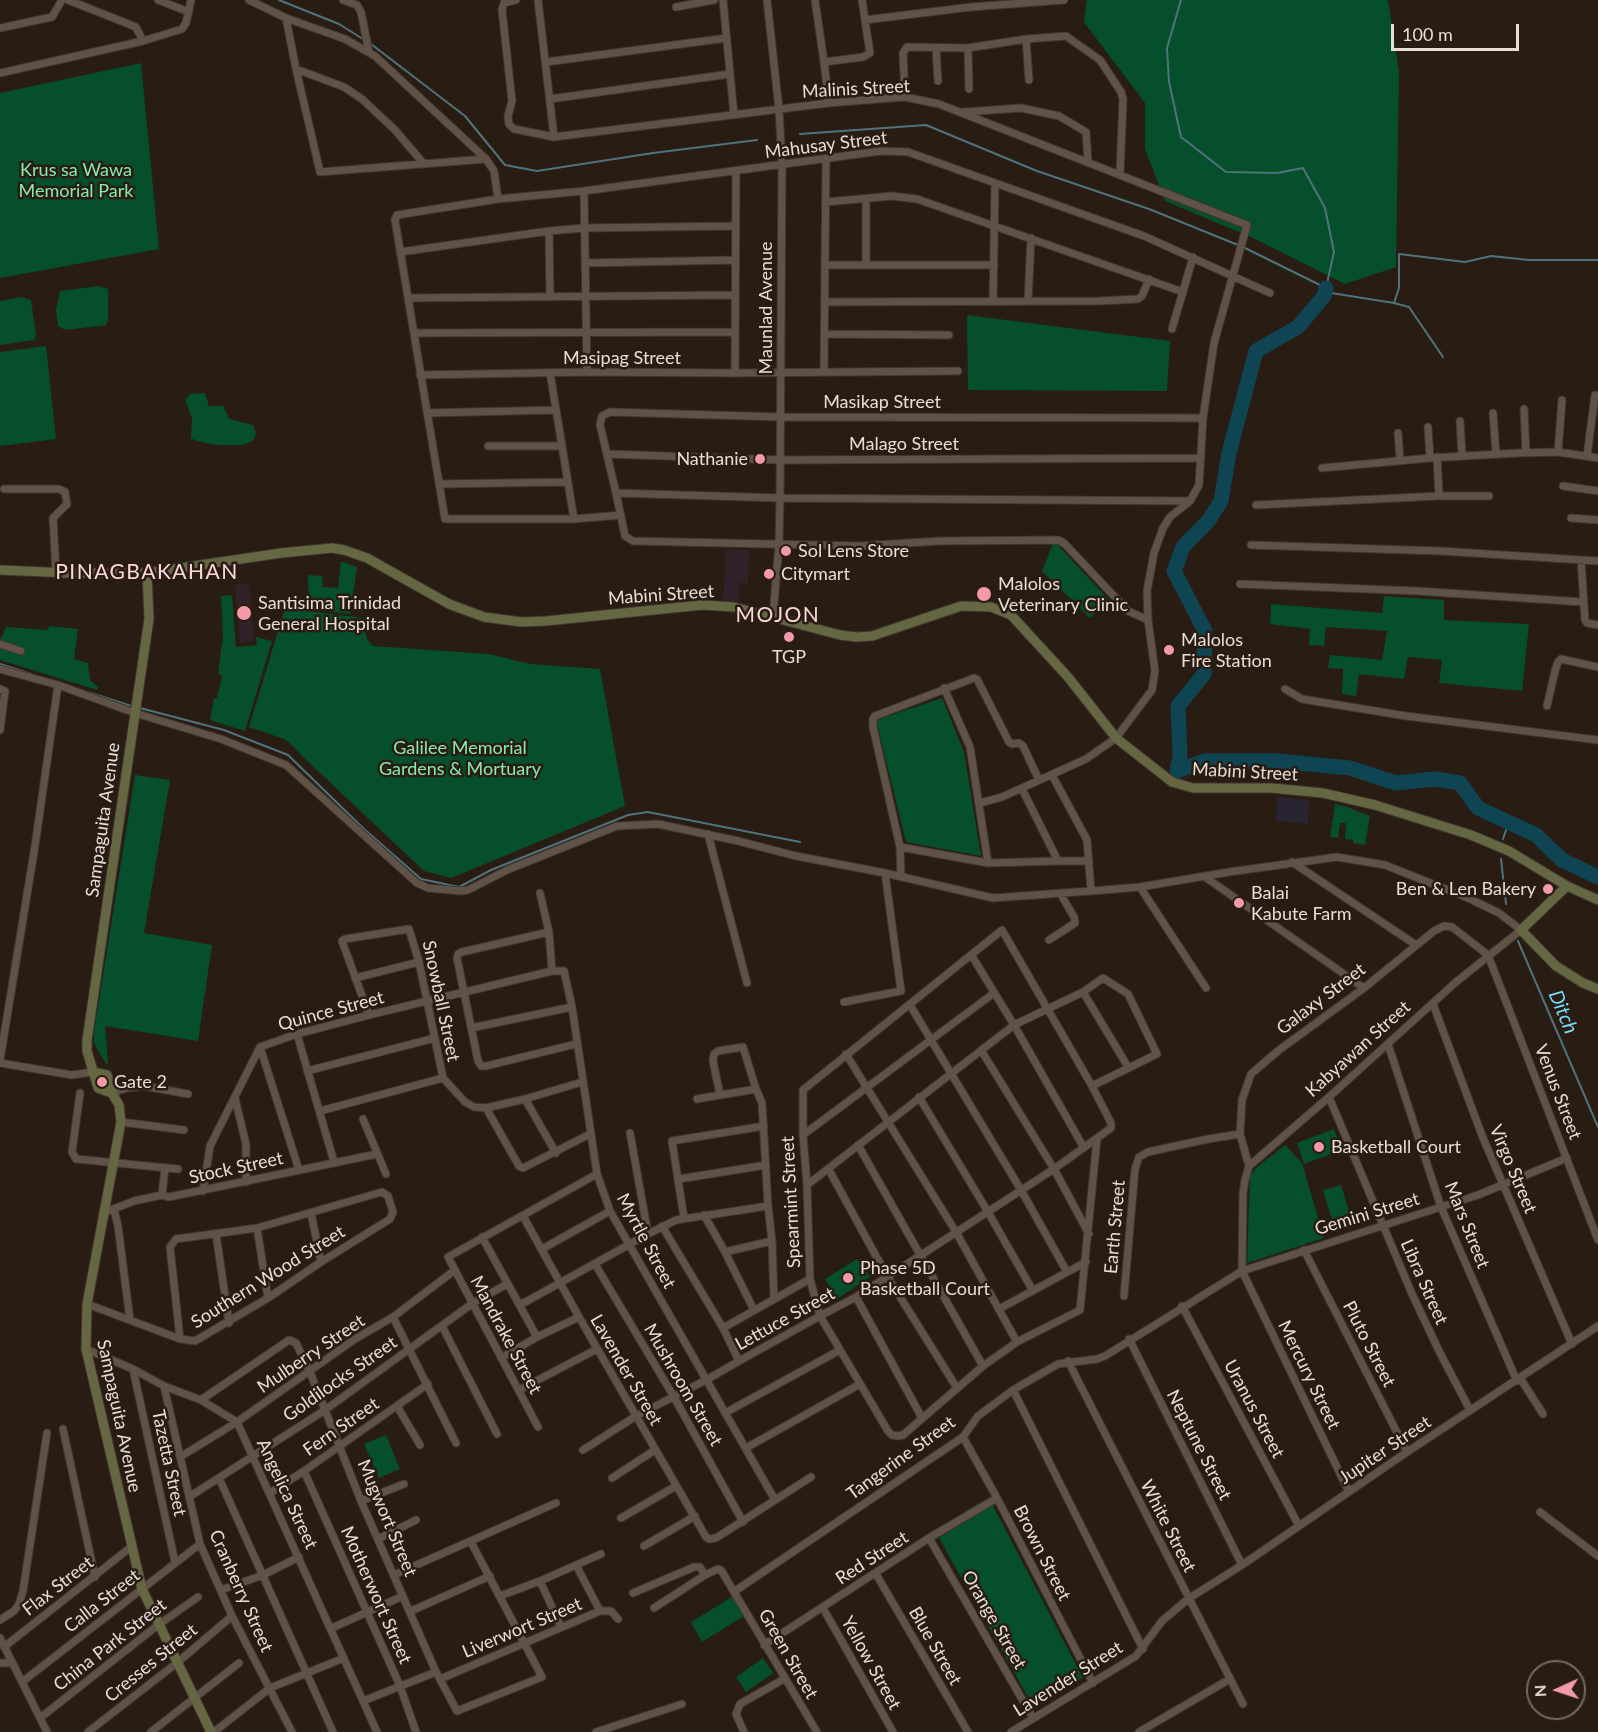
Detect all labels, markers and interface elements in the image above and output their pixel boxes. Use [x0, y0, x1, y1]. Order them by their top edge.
scale bar [1394, 12, 1522, 50]
text: 100 m [1402, 23, 1453, 45]
street label: Malinis Street [801, 75, 911, 103]
street label: Mahusay Street [764, 127, 888, 163]
park label: Krus sa Wawa Memorial Park [19, 159, 133, 201]
street label: Maunlad Avenue [755, 242, 777, 374]
street label: Masipag Street [563, 347, 681, 369]
street label: Masikap Street [823, 391, 941, 413]
street label: Malago Street [849, 433, 959, 455]
place label: Nathanie [676, 448, 748, 470]
marker: Nathanie [753, 452, 767, 466]
place label: Sol Lens Store [798, 540, 909, 562]
marker: Sol Lens Store [779, 544, 793, 558]
district label: PINAGBAKAHAN [55, 559, 239, 585]
place label: Citymart [781, 563, 850, 585]
marker: Citymart [762, 567, 776, 581]
place label: Malolos Veterinary Clinic [998, 573, 1128, 616]
street label: Mabini Street [607, 581, 715, 609]
marker: Malolos Veterinary Clinic [975, 585, 993, 603]
place label: Santisima Trinidad General Hospital [258, 592, 401, 634]
district label: MOJON [736, 602, 820, 628]
marker: Santisima Trinidad General Hospital [235, 604, 253, 622]
place label: Malolos Fire Station [1181, 629, 1272, 672]
marker: TGP [782, 630, 796, 644]
marker: Malolos Fire Station [1162, 643, 1176, 657]
place label: TGP [772, 646, 806, 668]
park label: Galilee Memorial Gardens & Mortuary [379, 737, 541, 780]
street label: Sampaguita Avenue [81, 741, 125, 899]
street label: Mabini Street [1191, 758, 1299, 786]
place label: Ben & Len Bakery [1396, 878, 1536, 900]
place label: Balai Kabute Farm [1251, 882, 1352, 924]
marker: Ben & Len Bakery [1541, 882, 1555, 896]
marker: Balai Kabute Farm [1232, 896, 1246, 910]
street label: Snowball Street [418, 938, 464, 1064]
street label: Galaxy Street [1272, 959, 1370, 1039]
street label: Quince Street [276, 987, 386, 1035]
water label: Ditch [1543, 987, 1583, 1037]
street label: Kabyawan Street [1301, 996, 1415, 1102]
street label: Venus Street [1530, 1041, 1586, 1143]
place label: Gate 2 [114, 1071, 167, 1093]
marker: Gate 2 [95, 1075, 109, 1089]
street label: Virgo Street [1485, 1121, 1541, 1217]
street label: Spearmint Street [777, 1135, 805, 1269]
place label: Basketball Court [1331, 1136, 1461, 1158]
marker: Basketball Court [1312, 1140, 1326, 1154]
street label: Stock Street [187, 1147, 285, 1189]
street label: Mars Street [1440, 1178, 1494, 1272]
street label: Earth Street [1100, 1179, 1130, 1275]
street label: Gemini Street [1312, 1188, 1422, 1240]
street label: Myrtle Street [612, 1190, 680, 1292]
street label: Southern Wood Street [187, 1221, 349, 1333]
street label: Libra Street [1396, 1236, 1452, 1328]
place label: Phase 5D Basketball Court [860, 1257, 990, 1300]
marker: Phase 5D Basketball Court [841, 1271, 855, 1285]
street label: Mandrake Street [466, 1272, 546, 1398]
street label: Lettuce Street [732, 1283, 838, 1355]
street label: Pluto Street [1338, 1297, 1400, 1391]
street label: Mulberry Street [253, 1310, 369, 1398]
street label: Lavender Street [585, 1311, 667, 1429]
street label: Mercury Street [1273, 1317, 1345, 1433]
street label: Mushroom Street [639, 1320, 727, 1450]
street label: Goldilocks Street [279, 1332, 401, 1426]
street label: Sampaguita Avenue [92, 1338, 146, 1494]
street label: Uranus Street [1219, 1356, 1289, 1462]
street label: Neptune Street [1162, 1386, 1236, 1504]
street label: Fern Street [299, 1393, 383, 1461]
street label: Tazetta Street [147, 1408, 191, 1518]
street label: Tangerine Street [843, 1411, 959, 1505]
street label: Jupiter Street [1335, 1411, 1435, 1489]
street label: Angelica Street [252, 1435, 322, 1553]
street label: Mugwort Street [353, 1456, 421, 1580]
street label: White Street [1135, 1476, 1201, 1576]
street label: Brown Street [1009, 1502, 1075, 1604]
street label: Motherwort Street [336, 1523, 416, 1667]
street label: Cranberry Street [204, 1527, 278, 1655]
street label: Red Street [832, 1527, 912, 1589]
street label: Flax Street [18, 1552, 98, 1620]
street label: Calla Street [60, 1565, 144, 1637]
street label: Orange Street [957, 1567, 1031, 1673]
street label: Liverwort Street [459, 1593, 585, 1663]
street label: China Park Street [49, 1594, 171, 1696]
street label: Blue Street [904, 1603, 966, 1689]
street label: Green Street [754, 1605, 822, 1703]
street label: Yellow Street [836, 1613, 906, 1713]
street label: Cresses Street [100, 1619, 202, 1707]
street label: Lavender Street [1009, 1637, 1127, 1721]
north arrow [1526, 1660, 1586, 1720]
text: N [1530, 1684, 1549, 1698]

